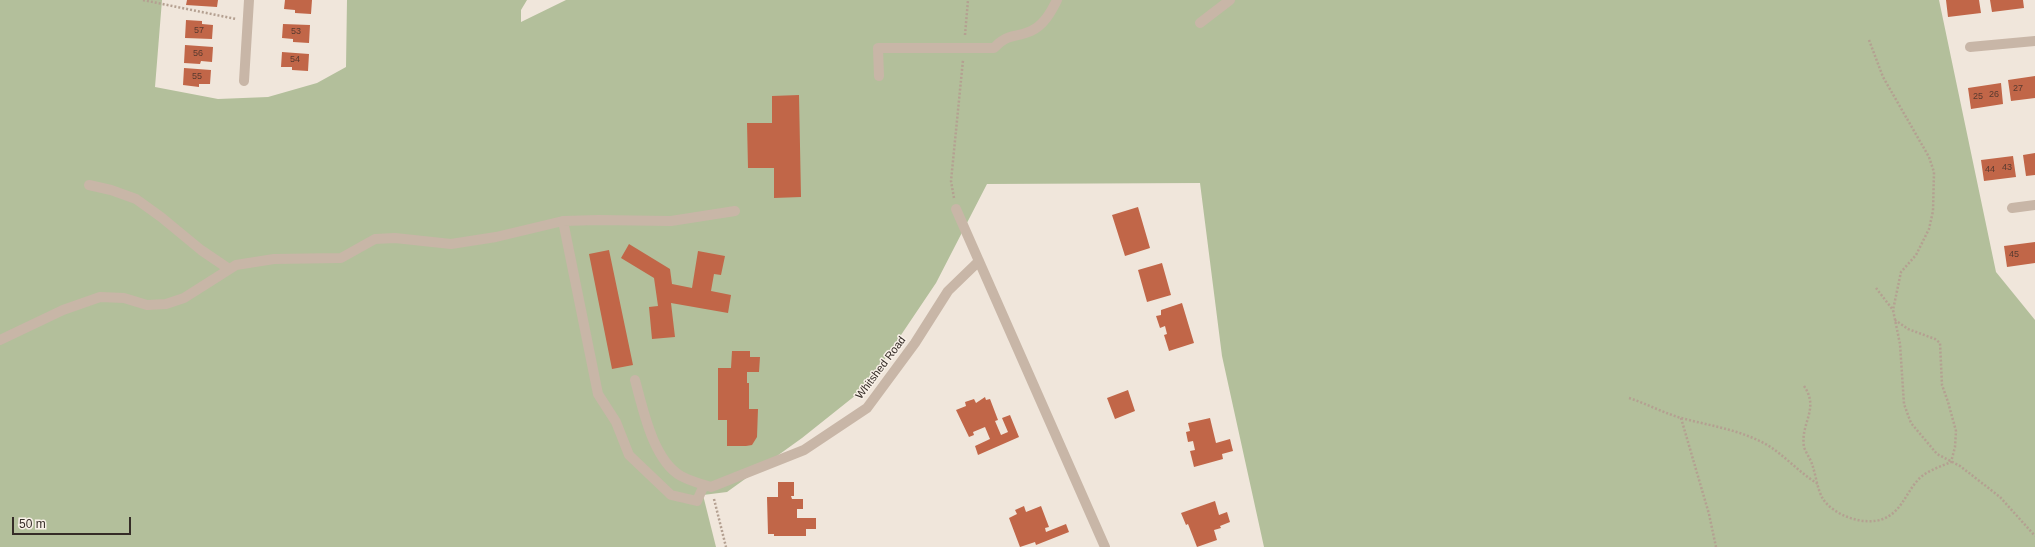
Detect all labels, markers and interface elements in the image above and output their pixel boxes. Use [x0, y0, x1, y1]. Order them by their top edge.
house number: 57 [194, 26, 204, 36]
house number: 53 [291, 27, 301, 37]
house number: 56 [193, 49, 203, 59]
house number: 54 [290, 55, 300, 65]
house number: 55 [192, 72, 202, 82]
house number: 27 [2013, 84, 2023, 94]
house number: 26 [1989, 90, 1999, 100]
house number: 25 [1973, 92, 1983, 102]
house number: 43 [2002, 163, 2012, 173]
house number: 44 [1985, 165, 1995, 175]
house number: 45 [2009, 250, 2019, 260]
street label: Whitshed Road [853, 334, 909, 402]
scale bar [14, 509, 133, 535]
text: 50 m [19, 517, 46, 531]

